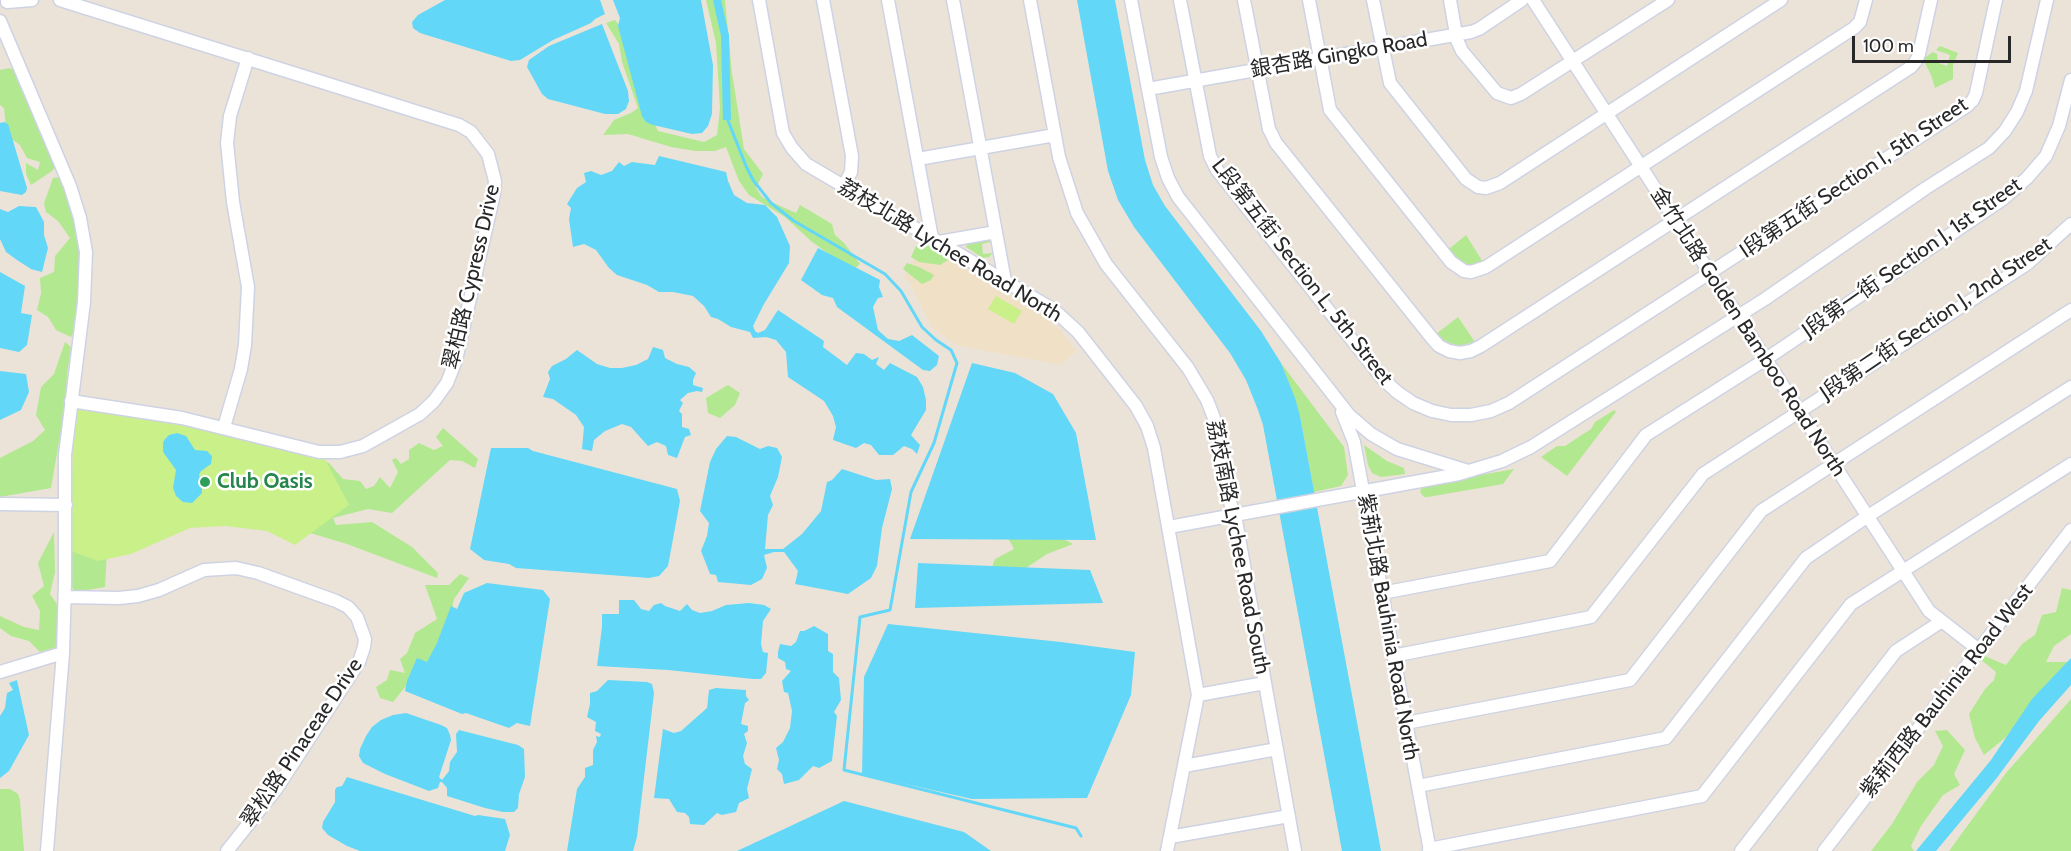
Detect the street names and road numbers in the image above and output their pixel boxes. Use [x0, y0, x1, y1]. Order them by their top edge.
street label: 銀杏路 Gingko Road [1249, 27, 1429, 83]
street label: I段第五街 Section I, 5th Street [1735, 92, 1973, 264]
street label: L段第五街 Section L, 5th Street [1206, 154, 1398, 390]
street label: J段第一街 Section J, 1st Street [1797, 173, 2027, 343]
street label: 荔枝北路 Lychee Road North [834, 174, 1066, 328]
street label: 翠柏路 Cypress Drive [438, 182, 506, 372]
street label: 金竹北路 Golden Bamboo Road North [1645, 183, 1851, 481]
street label: J段第二街 Section J, 2nd Street [1815, 232, 2057, 406]
street label: 荔枝南路 Lychee Road South [1201, 418, 1275, 676]
street label: 紫荊北路 Bauhinia Road North [1352, 492, 1424, 762]
street label: 紫荊西路 Bauhinia Road West [1855, 579, 2039, 803]
street label: 翠松路 Pinaceae Drive [236, 654, 368, 832]

